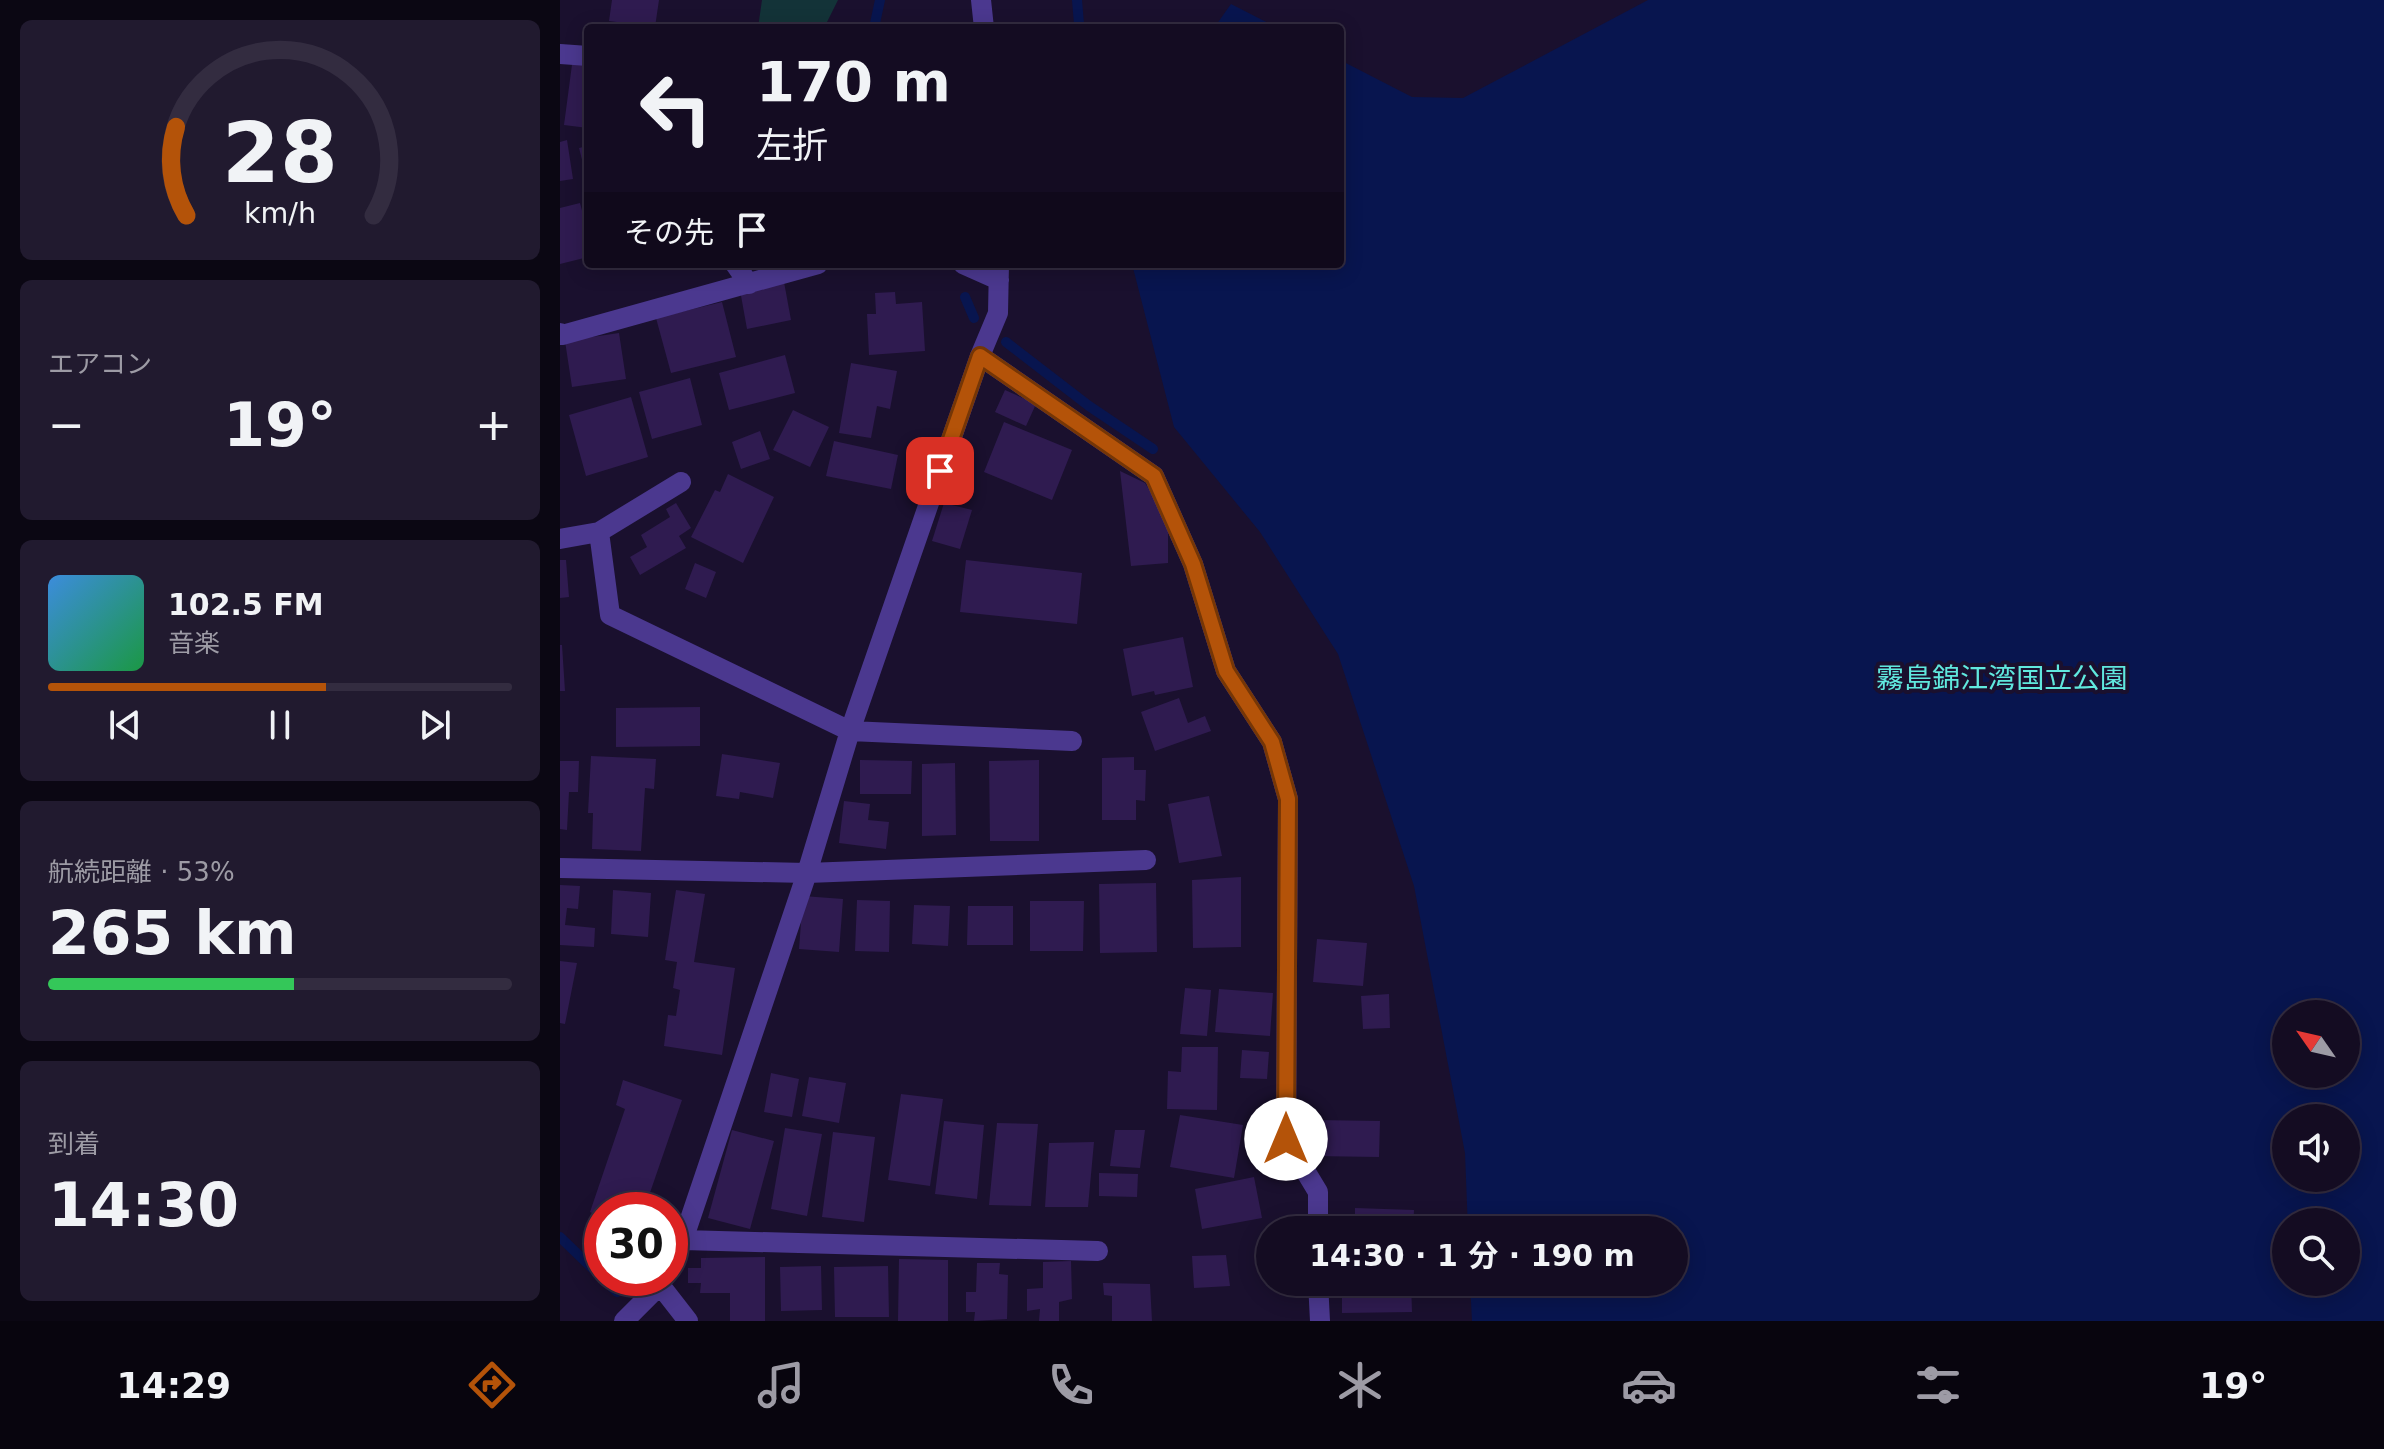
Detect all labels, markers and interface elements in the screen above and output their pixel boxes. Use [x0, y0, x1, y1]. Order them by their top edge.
text: 170 m [756, 49, 951, 114]
icon: left [624, 56, 728, 160]
text: 28 [222, 105, 338, 202]
text: 左折 [756, 125, 828, 166]
text: km/h [244, 196, 316, 230]
icon: arrive [730, 208, 774, 252]
text: その先 [624, 215, 714, 250]
text: エアコン [48, 349, 152, 379]
text: 19° [223, 390, 337, 460]
text: − [48, 399, 85, 450]
text: + [475, 399, 512, 450]
pin [906, 437, 974, 505]
icon: arrive [918, 449, 962, 493]
text: 102.5 FM [168, 587, 324, 622]
text: 音楽 [168, 628, 220, 658]
park label: 霧島錦江湾国立公園 [1876, 662, 2128, 695]
icon: previous [103, 703, 147, 747]
icon: pause [258, 703, 302, 747]
icon: next [413, 703, 457, 747]
text: 航続距離 · 53% [48, 857, 235, 887]
text: 265 km [48, 898, 297, 968]
north arrow [2272, 1000, 2360, 1088]
map controls [2272, 1000, 2360, 1296]
position arrow [1244, 1097, 1328, 1181]
button: sound [2272, 1104, 2360, 1192]
text: 到着 [48, 1129, 100, 1159]
text: 14:30 [48, 1170, 239, 1240]
speed limit sign: 30 [584, 1192, 688, 1296]
button: search [2272, 1208, 2360, 1296]
text: 14:30 · 1 分 · 190 m [1309, 1238, 1635, 1273]
icon: directions [464, 1357, 520, 1413]
icon: music [753, 1357, 809, 1413]
icon: phone [1043, 1357, 1099, 1413]
icon: climate [1332, 1357, 1388, 1413]
icon: car [1621, 1357, 1677, 1413]
icon: filters [1910, 1357, 1966, 1413]
text: 14:29 [117, 1365, 231, 1406]
text: 19° [2199, 1365, 2267, 1406]

